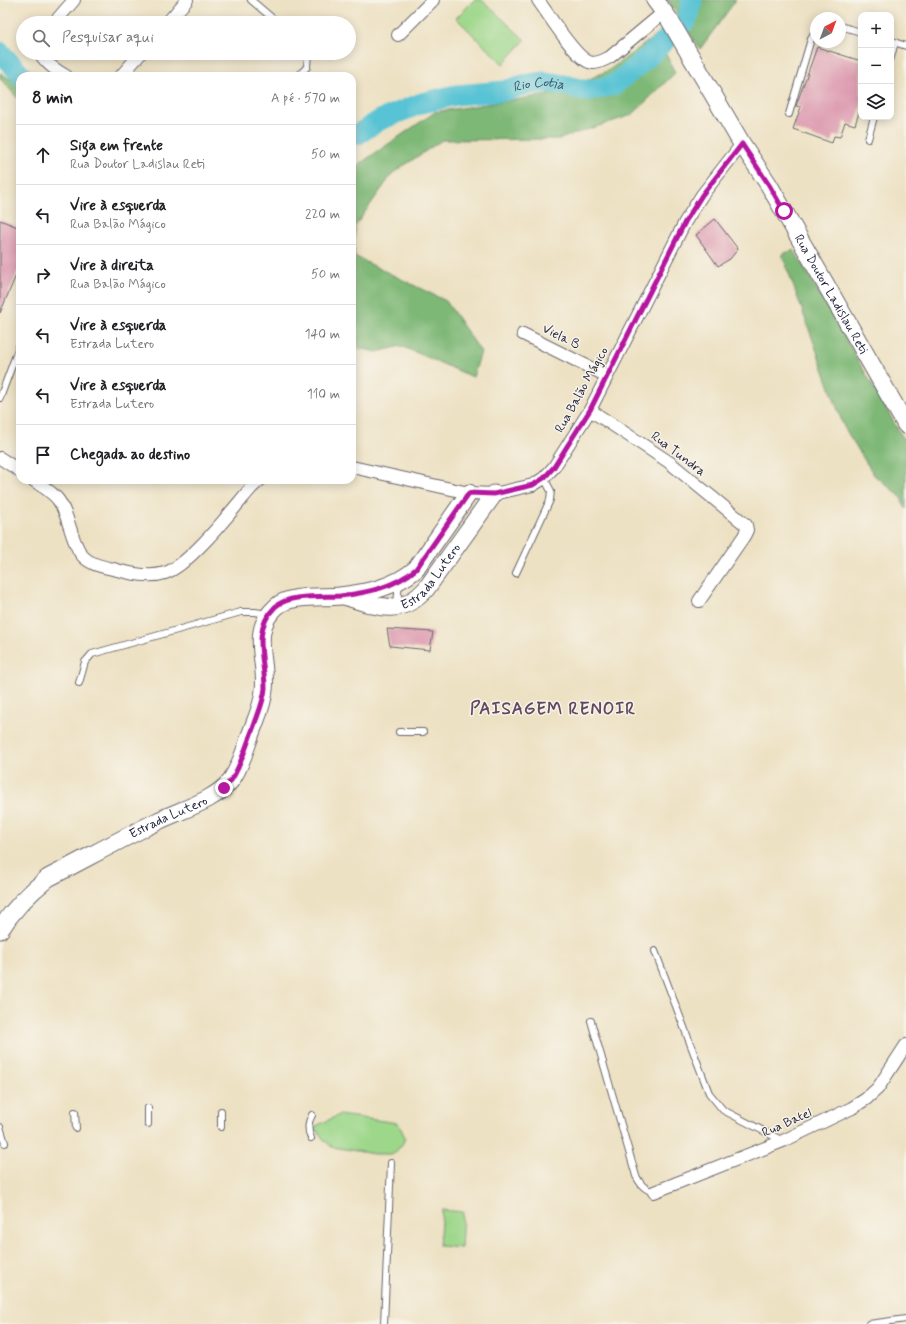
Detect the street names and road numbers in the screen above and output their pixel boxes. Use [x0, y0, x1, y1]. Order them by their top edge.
street label: Rua Doutor Ladislau Reti [790, 231, 872, 357]
street label: Viela B [539, 320, 583, 354]
street label: Rua Balão Mágico [551, 344, 613, 436]
street label: Rua Tundra [647, 428, 709, 480]
street label: Estrada Lutero [398, 540, 464, 614]
street label: Estrada Lutero [126, 792, 210, 843]
street label: Rua Batel [759, 1104, 815, 1141]

